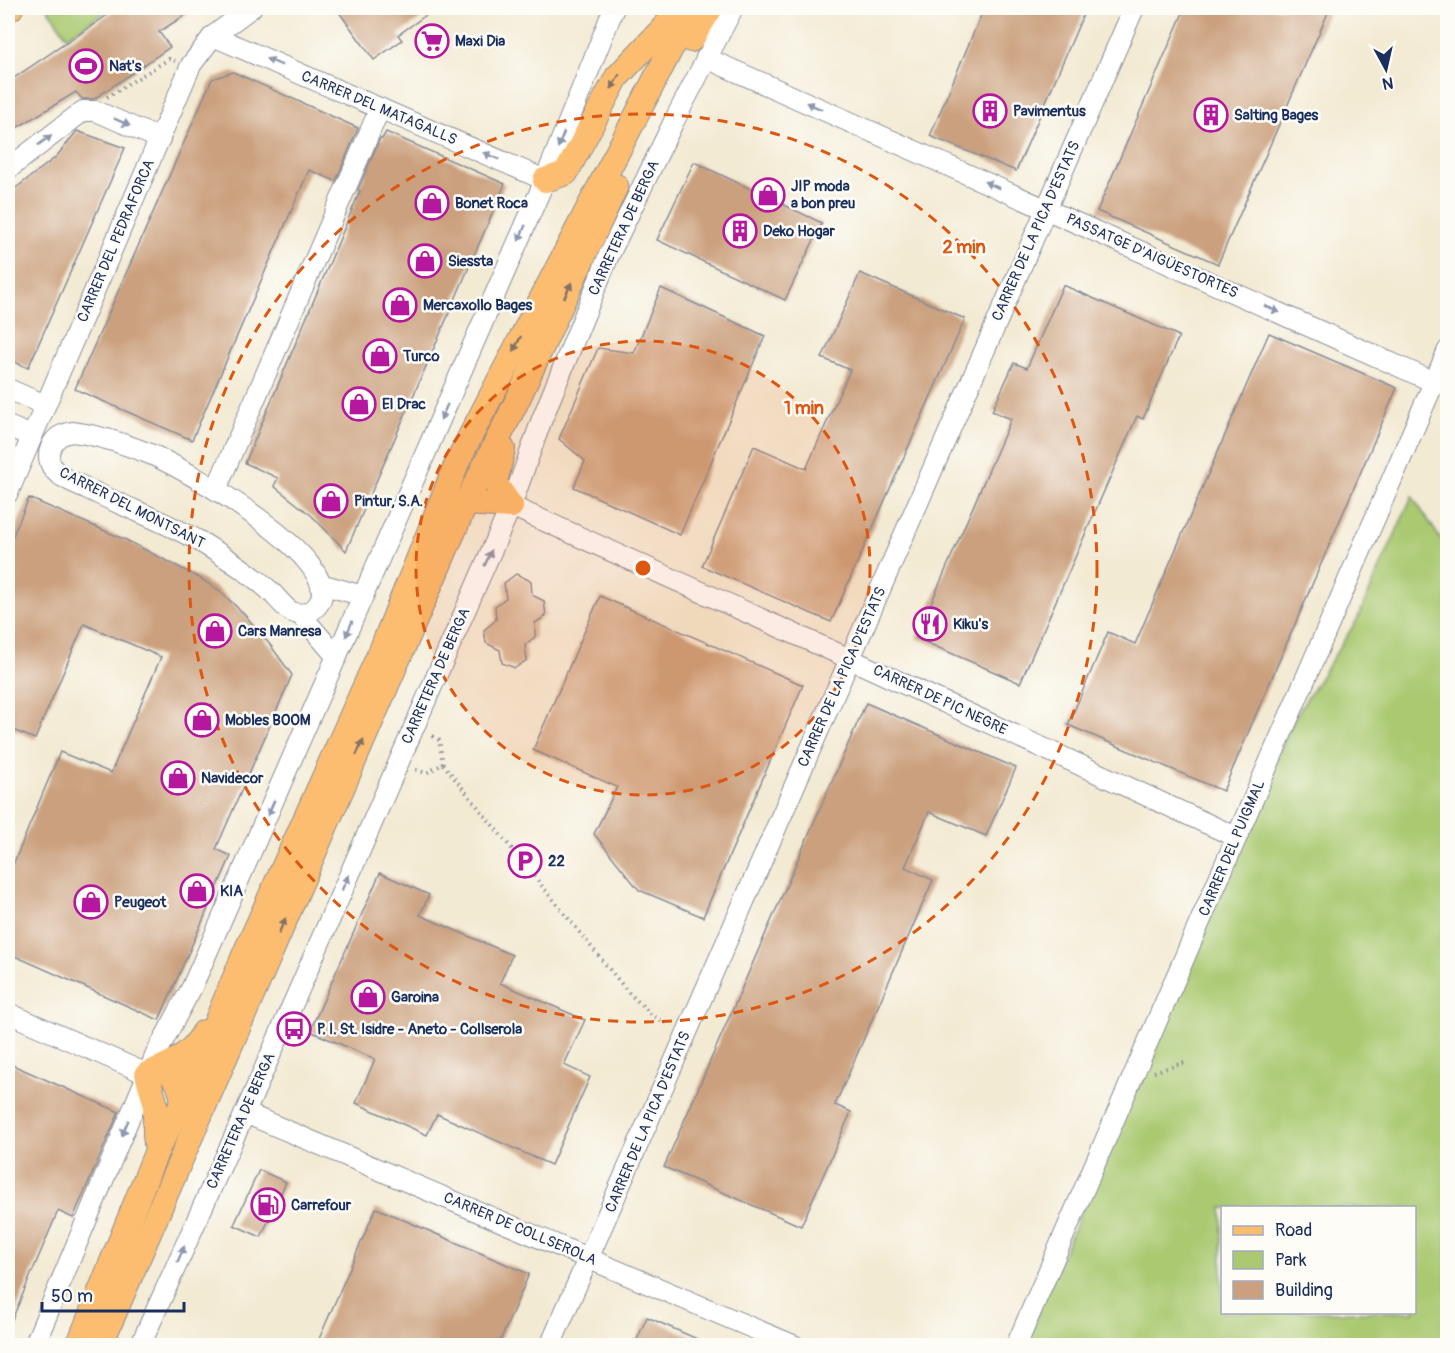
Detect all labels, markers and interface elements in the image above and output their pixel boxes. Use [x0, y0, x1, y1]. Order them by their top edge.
supermarket icon: Maxi Dia [414, 23, 450, 59]
place label: Maxi Dia [455, 32, 505, 51]
north arrow [1356, 39, 1416, 99]
sports icon: Nat's [68, 48, 104, 84]
place label: Nat's [109, 57, 142, 76]
one-way arrow [265, 58, 282, 67]
street label: CARRER DEL MATAGALLS [298, 67, 460, 149]
text: N [1381, 72, 1395, 94]
one-way arrow [610, 74, 620, 91]
building icon: Pavimentus [972, 93, 1008, 129]
building icon: Salting Bages [1193, 97, 1229, 133]
one-way arrow [805, 101, 823, 111]
place label: Pavimentus [1013, 102, 1086, 121]
place label: Salting Bages [1234, 106, 1319, 125]
one-way arrow [114, 118, 131, 127]
one-way arrow [556, 131, 566, 149]
one-way arrow [37, 134, 53, 146]
street label: CARRER DE LA PICA D'ESTATS [988, 138, 1084, 324]
one-way arrow [483, 152, 500, 161]
street label: CARRER DEL PEDRAFORCA [73, 156, 159, 325]
street label: CARRETERA DE BERGA [584, 157, 664, 299]
shop icon: JIP moda a bon preu [750, 177, 786, 213]
place label: JIP moda a bon preu [791, 177, 856, 213]
one-way arrow [983, 180, 1001, 190]
shop icon: Bonet Roca [414, 185, 450, 221]
place label: Bonet Roca [455, 194, 528, 213]
street label: PASSATGE D'AIGÜESTORTES [1063, 209, 1241, 303]
building icon: Deko Hogar [722, 213, 758, 249]
place label: Deko Hogar [763, 222, 835, 241]
one-way arrow [517, 225, 526, 242]
text: 2 min [942, 236, 986, 259]
shop icon: Siessta [407, 243, 443, 279]
place label: Siessta [448, 252, 493, 271]
one-way arrow [563, 282, 572, 299]
shop icon: Mercaxollo Bages [382, 287, 418, 323]
place label: Mercaxollo Bages [423, 296, 533, 315]
one-way arrow [1264, 305, 1281, 314]
one-way arrow [513, 335, 523, 353]
shop icon: Turco [362, 338, 398, 374]
place label: Turco [402, 347, 439, 366]
shop icon: El Drac [341, 386, 377, 422]
place label: El Drac [382, 395, 426, 414]
text: 1 min [784, 397, 824, 420]
one-way arrow [439, 403, 448, 421]
street label: CARRER DEL MONTSANT [56, 463, 208, 553]
shop icon: Pintur, S.A. [313, 483, 349, 519]
place label: Pintur, S.A. [354, 492, 423, 511]
one-way arrow [484, 549, 493, 567]
centre of rings [633, 558, 653, 578]
street label: CARRER DE LA PICA D'ESTATS [794, 584, 890, 770]
street label: CARRETERA DE BERGA [397, 605, 475, 747]
restaurant icon: Kiku's [912, 606, 948, 642]
shop icon: Cars Manresa [197, 613, 233, 649]
place label: Kiku's [953, 615, 988, 634]
one-way arrow [344, 621, 354, 639]
place label: Cars Manresa [238, 622, 322, 641]
street label: CARRER DE PIC NEGRE [870, 661, 1010, 740]
shop icon: Mobles BOOM [184, 702, 220, 738]
place label: Mobles BOOM [225, 711, 311, 730]
one-way arrow [355, 738, 365, 756]
shop icon: Navidecor [160, 760, 196, 796]
place label: Navidecor [201, 769, 264, 788]
street label: CARRER DEL PUIGMAL [1195, 777, 1269, 919]
one-way arrow [266, 799, 275, 817]
parking icon: 22 [507, 843, 543, 879]
place label: 22 [548, 852, 565, 871]
shop icon: KIA [179, 873, 215, 909]
one-way arrow [340, 874, 350, 892]
place label: KIA [220, 882, 243, 901]
shop icon: Peugeot [73, 884, 109, 920]
place label: Peugeot [114, 893, 167, 912]
one-way arrow [277, 916, 287, 934]
shop icon: Garoina [350, 979, 386, 1015]
place label: Garoina [391, 988, 439, 1007]
bus stop icon: P. I. St. Isidre - Aneto - Collserola [276, 1011, 312, 1047]
place label: P. I. St. Isidre - Aneto - Collserola [317, 1020, 522, 1039]
street label: CARRER DE LA PICA D'ESTATS [601, 1028, 695, 1216]
street label: CARRETERA DE BERGA [202, 1050, 280, 1192]
one-way arrow [120, 1119, 130, 1137]
fuel station icon: Carrefour [250, 1187, 286, 1223]
street label: CARRER DE COLLSEROLA [441, 1188, 600, 1270]
place label: Carrefour [291, 1196, 352, 1215]
legend [1221, 1206, 1416, 1314]
text: Road [1275, 1219, 1312, 1242]
one-way arrow [176, 1244, 186, 1262]
text: Park [1275, 1249, 1307, 1272]
scale bar [42, 1275, 184, 1313]
text: Building [1275, 1279, 1333, 1302]
text: 50 m [51, 1285, 93, 1308]

